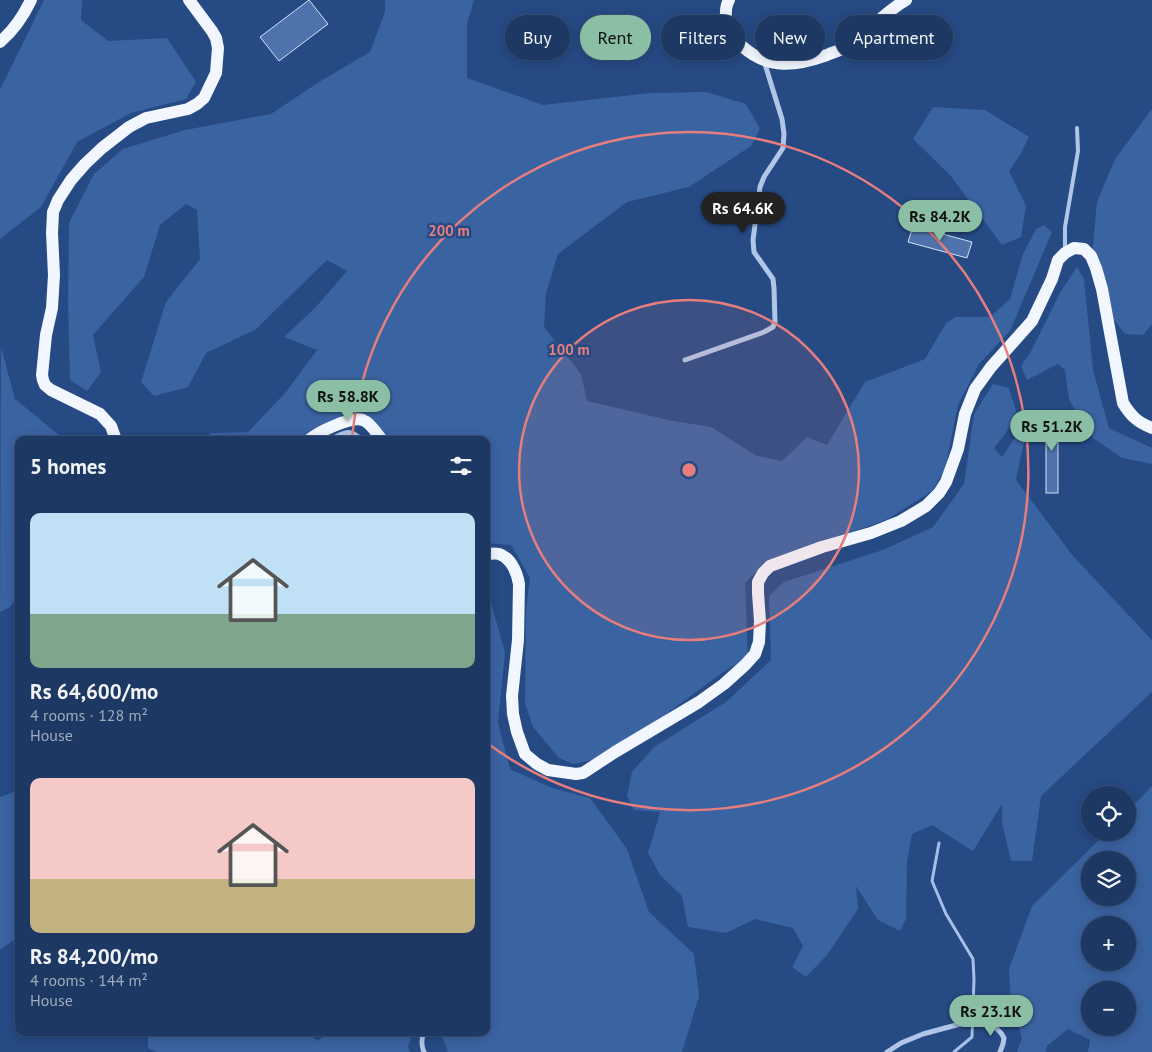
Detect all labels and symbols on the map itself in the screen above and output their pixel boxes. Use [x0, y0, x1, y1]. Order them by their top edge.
pin: Rs 64.6K [691, 192, 795, 234]
pin: Rs 84.2K [888, 200, 992, 242]
text: 200 m [428, 221, 470, 240]
text: 100 m [548, 340, 590, 359]
pin: Rs 58.8K [296, 380, 400, 422]
pin: Rs 51.2K [1000, 410, 1104, 452]
centre of rings [680, 461, 698, 479]
pin: Rs 23.1K [939, 994, 1043, 1037]

